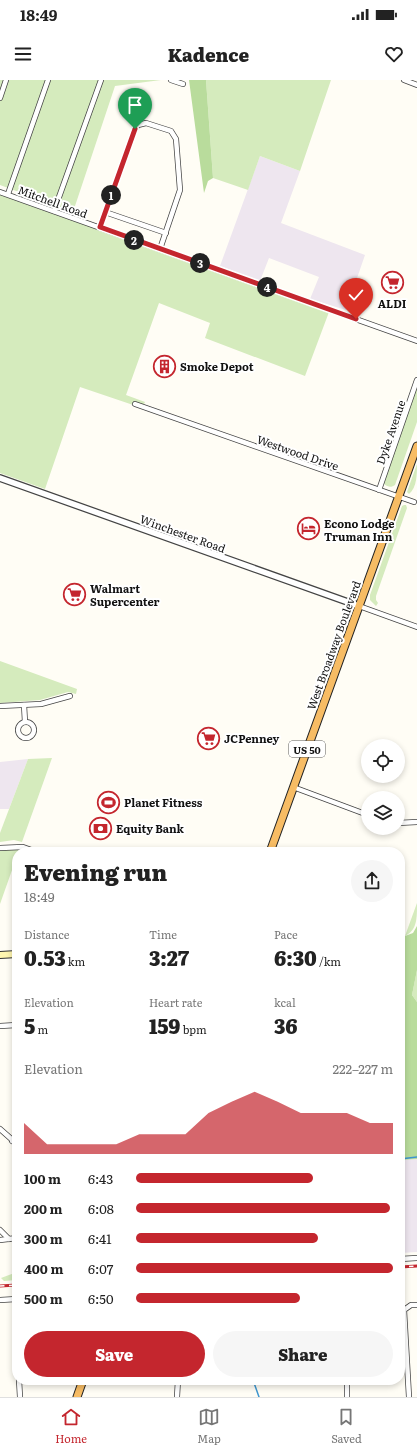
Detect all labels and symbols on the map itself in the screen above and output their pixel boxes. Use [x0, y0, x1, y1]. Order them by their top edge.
pin [118, 88, 152, 129]
street label: Mitchell Road [16, 181, 90, 221]
pin: 1 [101, 185, 121, 205]
pin: 2 [124, 230, 144, 250]
pin: 3 [190, 253, 210, 273]
supermarket icon: ALDI [379, 270, 405, 296]
pin: 4 [257, 277, 277, 297]
pin [339, 278, 373, 319]
place label: ALDI [378, 295, 407, 311]
building icon: Smoke Depot [152, 353, 178, 379]
place label: Smoke Depot [180, 358, 254, 374]
street label: Dyke Avenue [371, 397, 409, 466]
street label: Westwood Drive [255, 430, 341, 474]
street label: Winchester Road [138, 510, 228, 556]
place label: Econo Lodge Truman Inn [324, 515, 394, 544]
hotel icon: Econo Lodge Truman Inn [295, 516, 321, 542]
street label: West Broadway Boulevard [302, 578, 364, 712]
place label: Walmart Supercenter [90, 580, 160, 609]
supermarket icon: Walmart Supercenter [61, 581, 87, 607]
supermarket icon: JCPenney [195, 725, 221, 751]
place label: JCPenney [224, 730, 280, 746]
road number: US 50 [289, 741, 325, 757]
sports icon: Planet Fitness [95, 789, 121, 815]
place label: Planet Fitness [124, 794, 203, 810]
bank icon: Equity Bank [87, 815, 113, 841]
place label: Equity Bank [116, 820, 185, 836]

